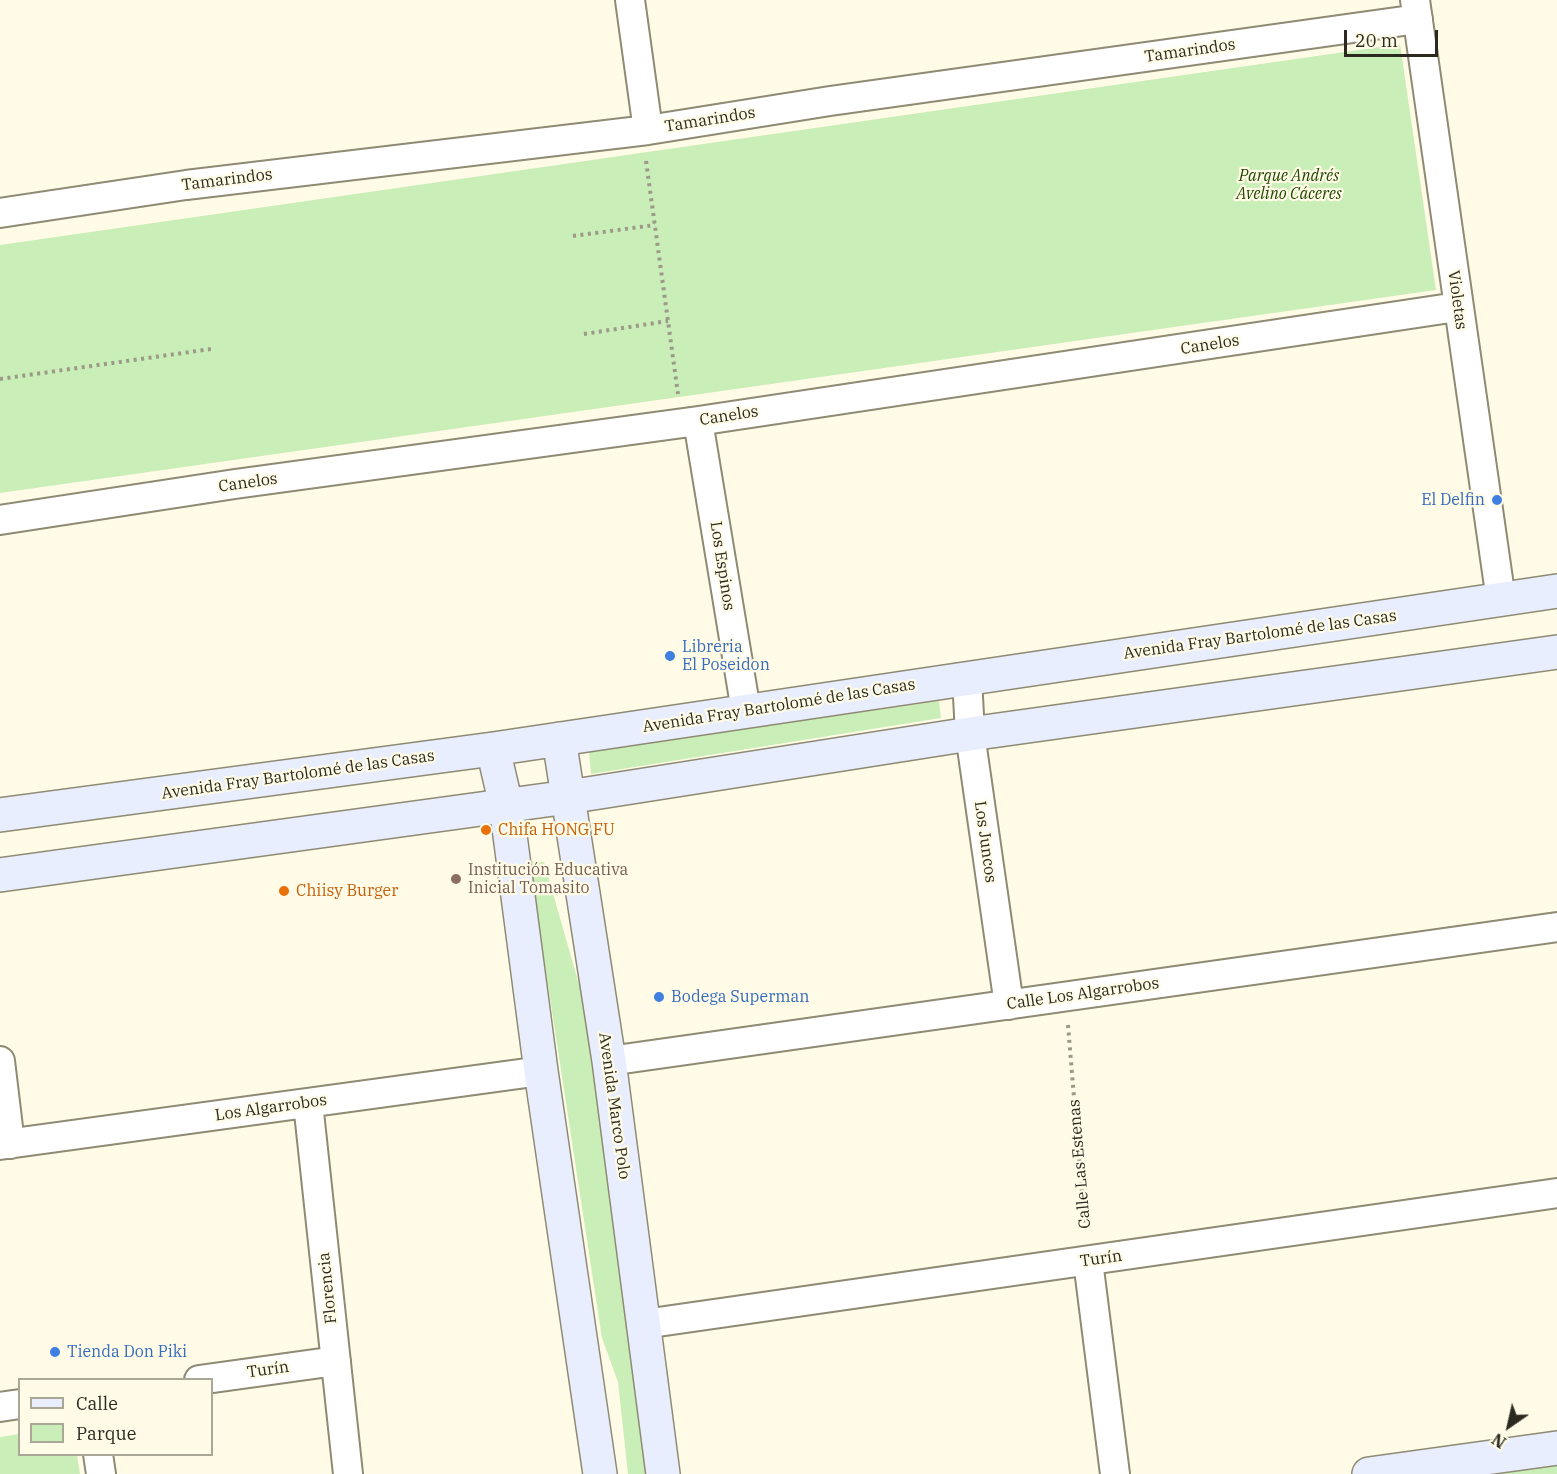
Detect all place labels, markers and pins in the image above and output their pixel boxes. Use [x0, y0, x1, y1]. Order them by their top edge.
place label: El Delfin [1421, 490, 1485, 510]
marker: El Delfin [1490, 493, 1504, 507]
place label: Libreria El Poseidon [682, 637, 770, 675]
marker: Libreria El Poseidon [663, 649, 677, 663]
place label: Chifa HONG FU [498, 820, 615, 840]
marker: Chifa HONG FU [479, 823, 493, 837]
place label: Institución Educativa Inicial Tomasito [468, 860, 628, 898]
marker: Institución Educativa Inicial Tomasito [449, 872, 463, 886]
place label: Chiisy Burger [296, 881, 398, 901]
marker: Chiisy Burger [277, 884, 291, 898]
place label: Bodega Superman [671, 987, 809, 1007]
marker: Bodega Superman [652, 990, 666, 1004]
place label: Tienda Don Piki [67, 1342, 187, 1362]
marker: Tienda Don Piki [48, 1345, 62, 1359]

